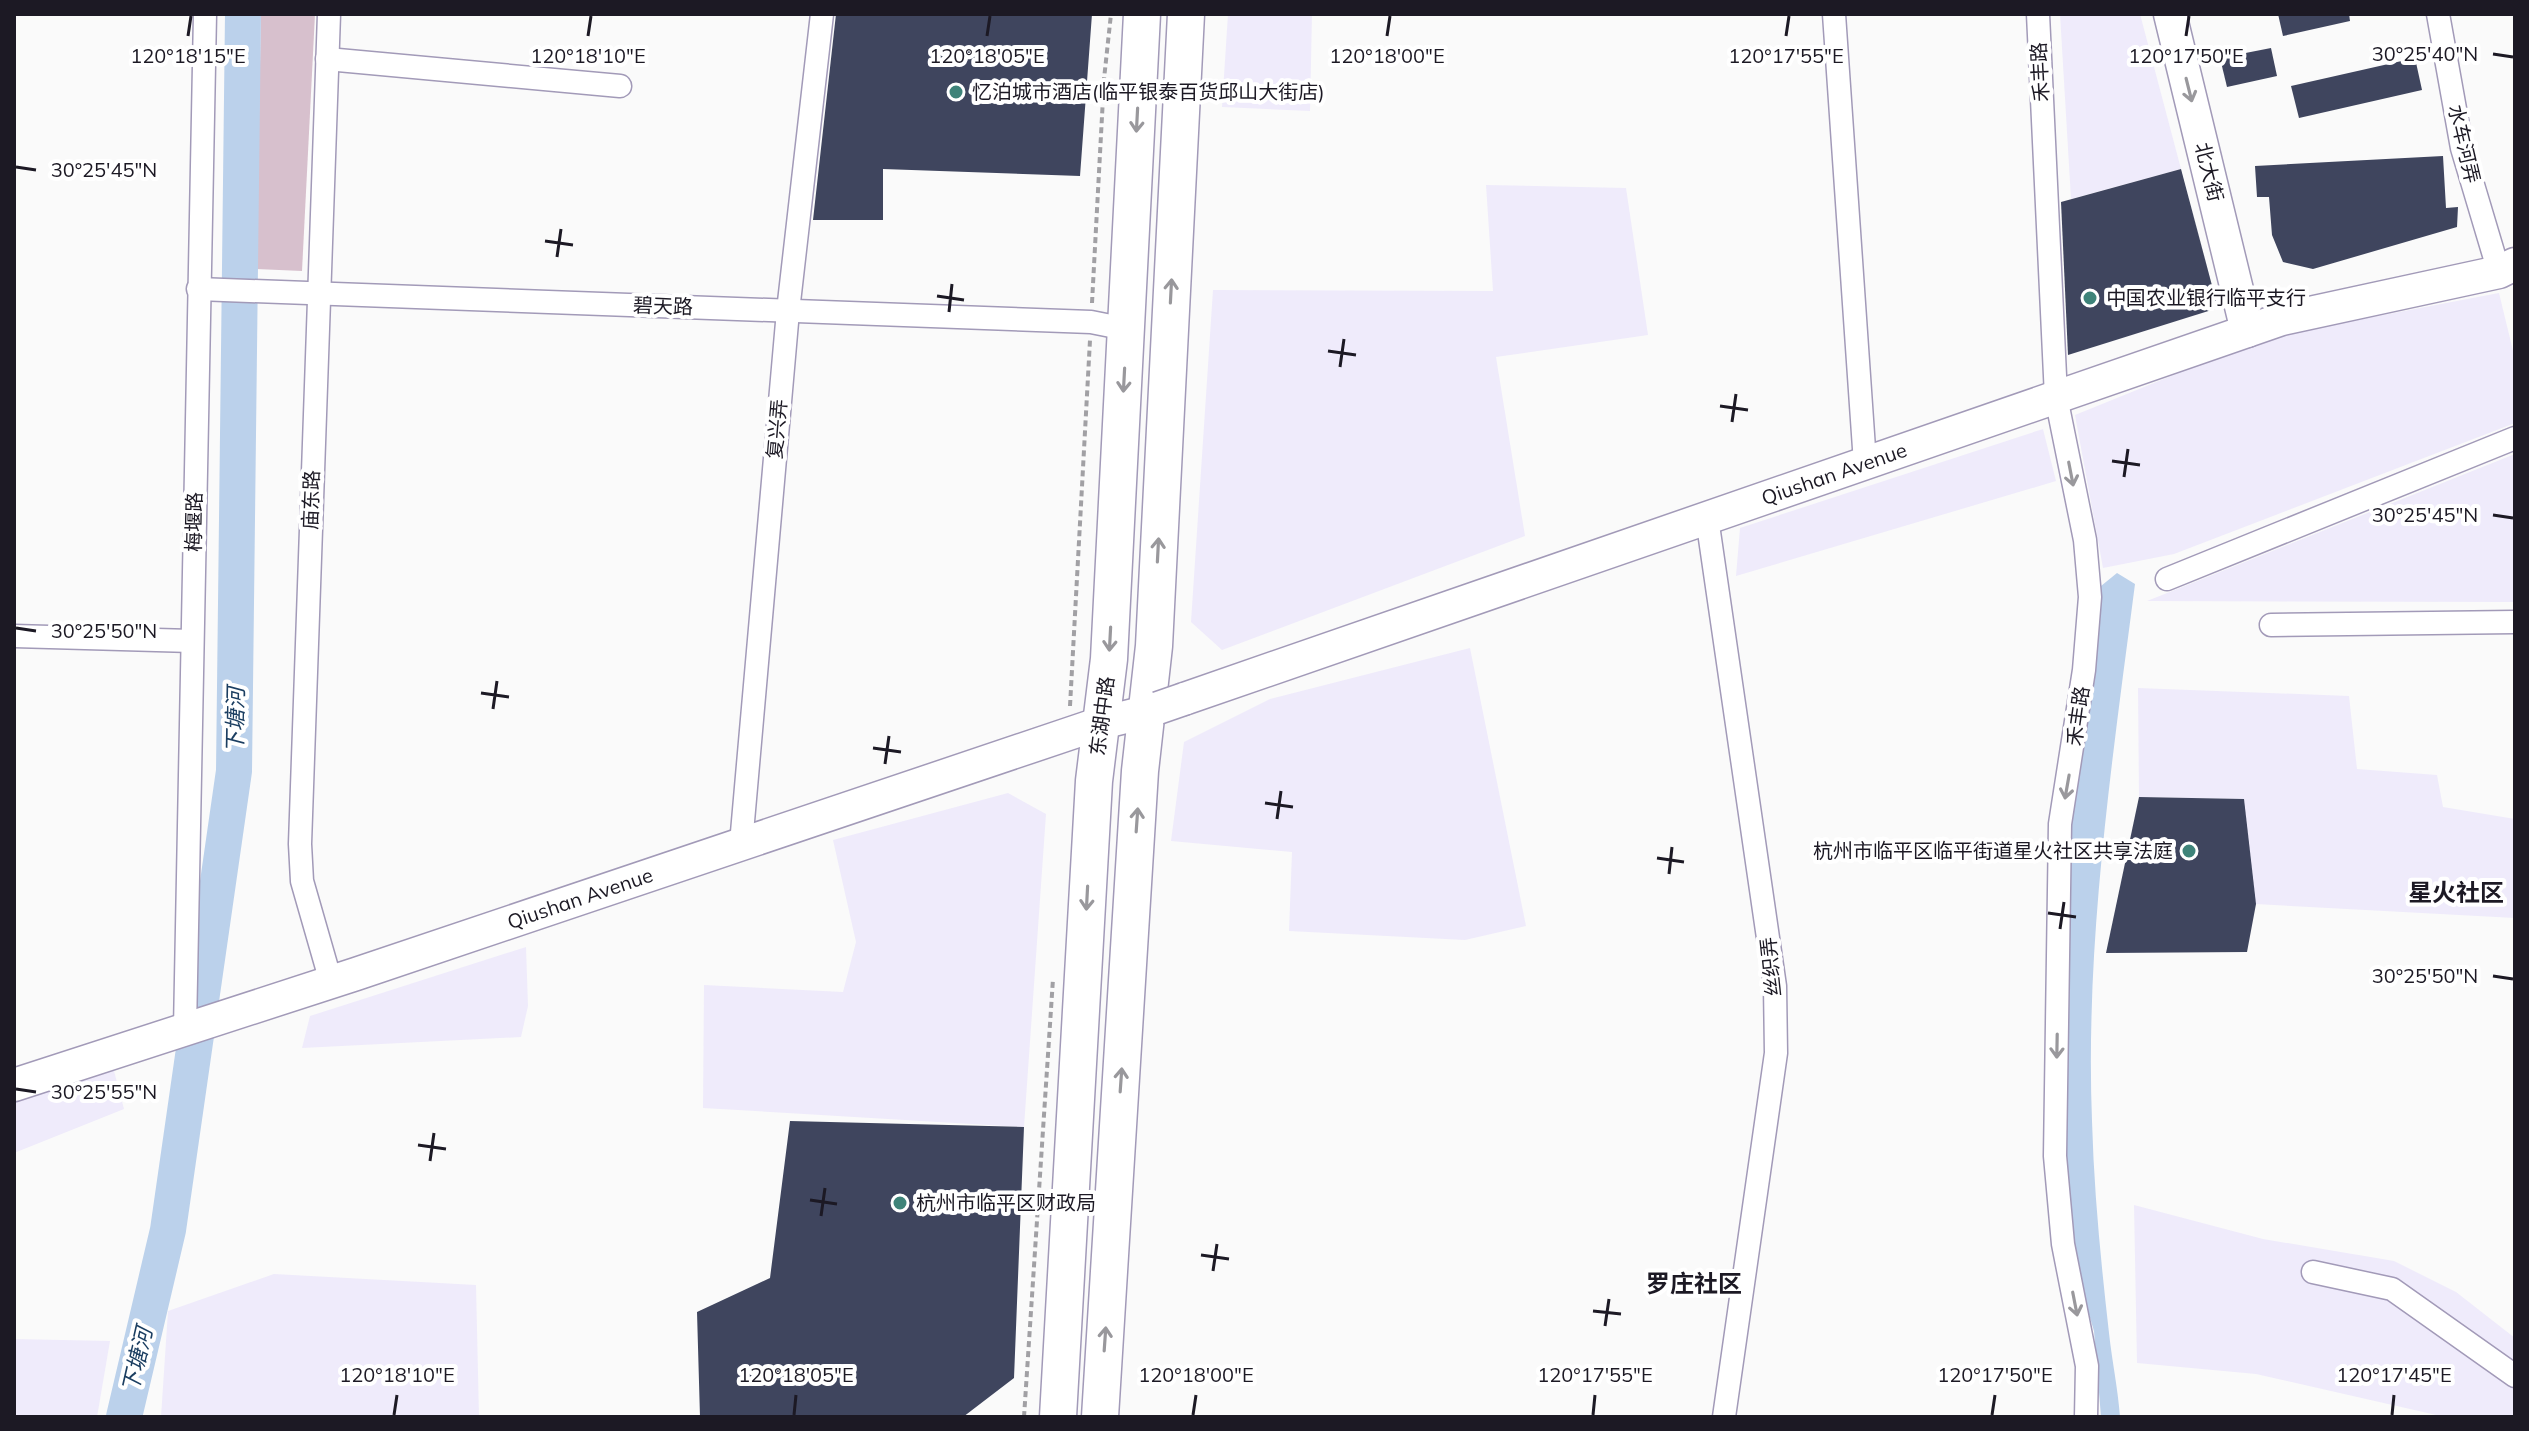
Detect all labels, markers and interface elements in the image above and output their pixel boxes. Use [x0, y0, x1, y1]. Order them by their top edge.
street label: 禾丰路 [2025, 41, 2054, 103]
text: 30°25'40"N [2372, 41, 2478, 66]
text: 120°18'15"E [130, 43, 246, 68]
text: 120°18'10"E [530, 43, 646, 68]
text: 120°18'05"E [929, 43, 1045, 68]
text: 120°18'00"E [1329, 43, 1445, 68]
text: 120°17'55"E [1728, 43, 1844, 68]
text: 120°17'50"E [2128, 43, 2244, 68]
one-way arrow [2182, 76, 2197, 102]
place label: 忆泊城市酒店(临平银泰百货邱山大街店) [972, 79, 1325, 104]
marker: 忆泊城市酒店(临平银泰百货邱山大街店) [947, 83, 965, 101]
street label: 水车河弄 [2443, 102, 2486, 186]
one-way arrow [1129, 106, 1144, 133]
street label: 北大街 [2190, 140, 2229, 204]
text: 30°25'45"N [51, 157, 157, 182]
one-way arrow [1163, 278, 1178, 305]
place label: 中国农业银行临平支行 [2106, 285, 2306, 310]
marker: 中国农业银行临平支行 [2081, 289, 2099, 307]
street label: 碧天路 [633, 292, 693, 319]
one-way arrow [1116, 366, 1131, 393]
street label: 复兴弄 [761, 398, 792, 460]
street label: Qiushan Avenue [1758, 437, 1910, 510]
one-way arrow [2064, 460, 2079, 486]
street label: 庙东路 [297, 470, 324, 530]
street label: 梅堰路 [180, 492, 207, 552]
text: 30°25'45"N [2372, 502, 2478, 527]
one-way arrow [1151, 537, 1166, 564]
text: 30°25'50"N [51, 618, 157, 643]
one-way arrow [1103, 625, 1118, 652]
street label: 东湖中路 [1084, 675, 1119, 757]
water label: 下塘河 [220, 683, 250, 753]
street label: 禾丰路 [2061, 684, 2094, 747]
one-way arrow [2058, 773, 2073, 799]
one-way arrow [1130, 807, 1145, 834]
place label: 杭州市临平区临平街道星火社区共享法庭 [1813, 838, 2173, 863]
marker: 杭州市临平区临平街道星火社区共享法庭 [2180, 842, 2198, 860]
street label: Qiushan Avenue [504, 862, 656, 934]
district label: 星火社区 [2408, 877, 2504, 907]
one-way arrow [1079, 884, 1094, 911]
street label: 丝织弄 [1755, 936, 1786, 998]
text: 30°25'50"N [2372, 963, 2478, 988]
one-way arrow [2049, 1032, 2064, 1059]
one-way arrow [1114, 1067, 1129, 1094]
text: 30°25'55"N [51, 1079, 157, 1104]
place label: 杭州市临平区财政局 [916, 1190, 1096, 1215]
marker: 杭州市临平区财政局 [891, 1194, 909, 1212]
district label: 罗庄社区 [1646, 1268, 1742, 1298]
one-way arrow [2068, 1291, 2083, 1317]
water label: 下塘河 [116, 1321, 159, 1395]
one-way arrow [1097, 1326, 1112, 1353]
text: 120°18'10"E [339, 1362, 455, 1387]
text: 120°18'05"E [738, 1362, 854, 1387]
text: 120°18'00"E [1138, 1362, 1254, 1387]
text: 120°17'55"E [1537, 1362, 1653, 1387]
text: 120°17'50"E [1937, 1362, 2053, 1387]
text: 120°17'45"E [2336, 1362, 2452, 1387]

